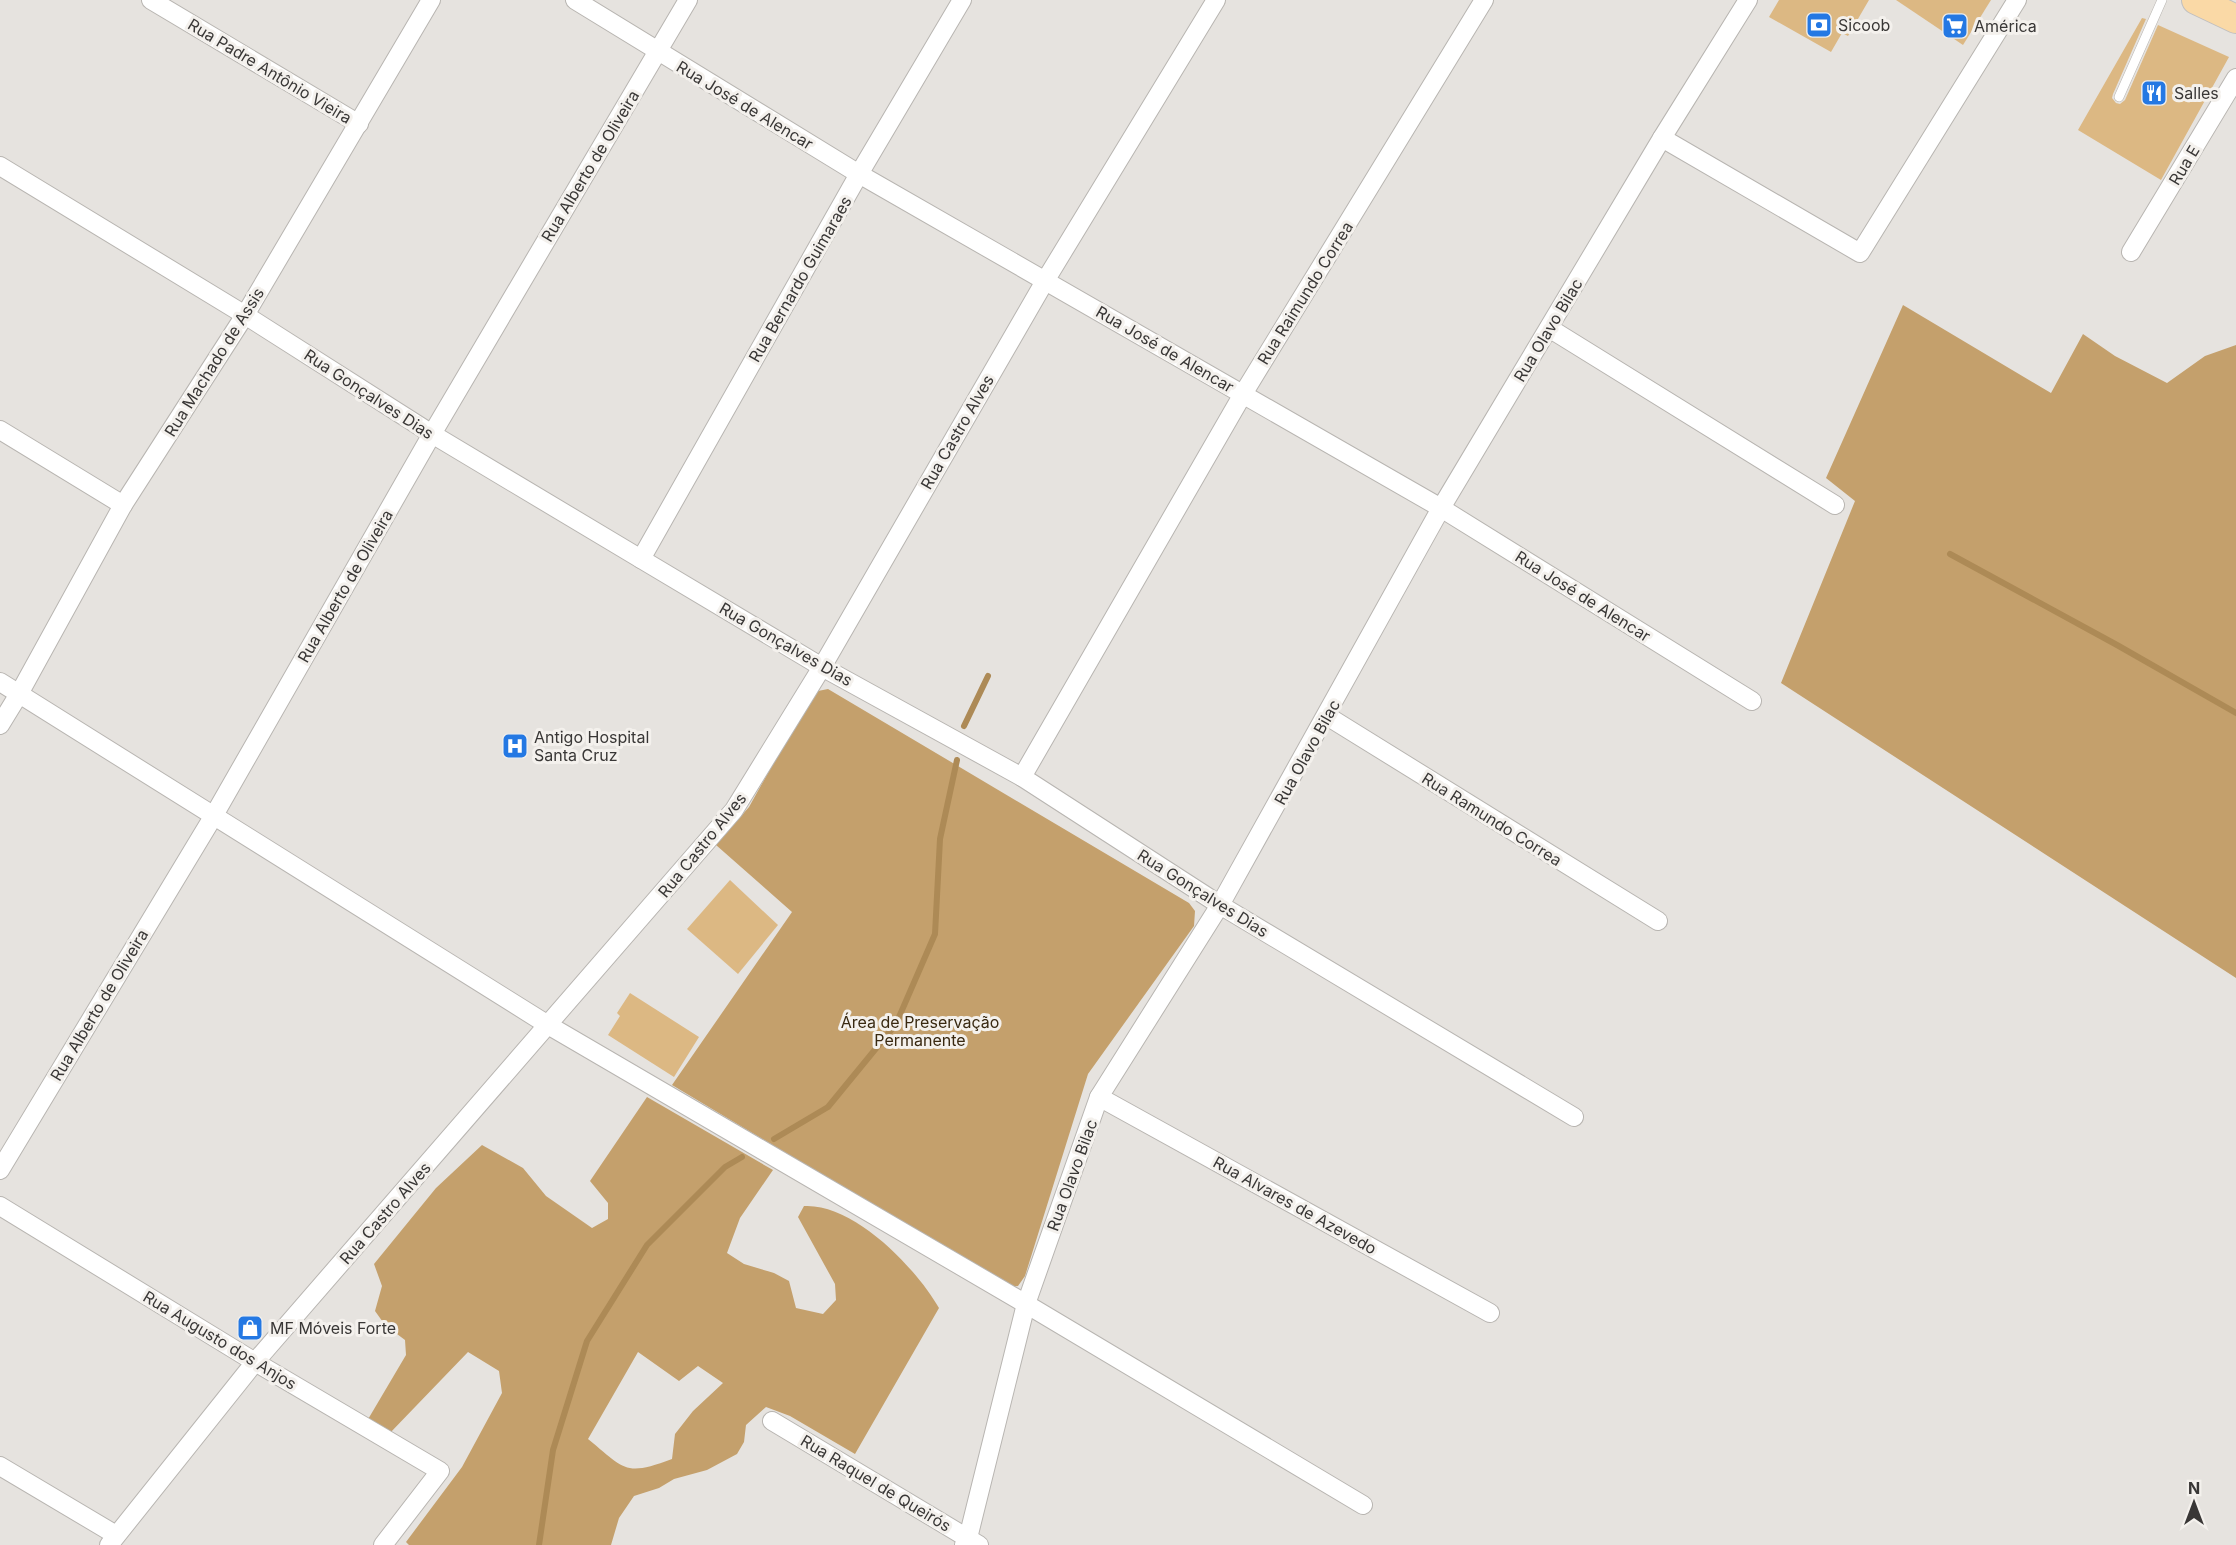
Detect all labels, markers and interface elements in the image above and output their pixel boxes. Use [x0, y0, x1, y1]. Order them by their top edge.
bank icon: Sicoob [1804, 10, 1834, 40]
supermarket icon: América [1940, 11, 1970, 41]
street label: Rua Padre Antônio Vieira [184, 14, 356, 128]
place label: Sicoob [1838, 15, 1890, 35]
place label: América [1974, 16, 2037, 36]
street label: Rua José de Alencar [673, 56, 817, 154]
restaurant icon: Salles [2139, 78, 2169, 108]
place label: Salles [2174, 83, 2219, 103]
street label: Rua Alberto de Oliveira [537, 87, 643, 245]
street label: Rua E [2164, 141, 2204, 189]
street label: Rua Bernardo Guimaraes [744, 192, 856, 366]
street label: Rua Raimundo Correa [1253, 218, 1357, 368]
street label: Rua Olavo Bilac [1509, 275, 1587, 385]
street label: Rua Machado de Assis [160, 284, 268, 440]
street label: Rua José de Alencar [1093, 301, 1237, 397]
street label: Rua Gonçalves Dias [301, 345, 437, 443]
street label: Rua Castro Alves [916, 371, 998, 493]
street label: Rua Alberto de Oliveira [293, 506, 397, 666]
street label: Rua José de Alencar [1512, 546, 1654, 646]
street label: Rua Gonçalves Dias [716, 598, 856, 690]
street label: Rua Olavo Bilac [1270, 696, 1344, 808]
place label: Antigo Hospital Santa Cruz [534, 727, 649, 765]
hospital icon: Antigo Hospital Santa Cruz [500, 731, 530, 761]
street label: Rua Ramundo Correa [1418, 768, 1566, 870]
street label: Rua Castro Alves [654, 789, 750, 901]
street label: Rua Gonçalves Dias [1134, 845, 1272, 941]
street label: Rua Alberto de Oliveira [46, 926, 152, 1084]
park label: Área de Preservação Permanente [841, 1012, 999, 1050]
street label: Rua Olavo Bilac [1043, 1117, 1101, 1233]
street label: Rua Alvares de Azevedo [1210, 1152, 1380, 1258]
street label: Rua Castro Alves [335, 1158, 435, 1268]
street label: Rua Augusto dos Anjos [140, 1286, 300, 1394]
shop icon: MF Móveis Forte [235, 1313, 265, 1343]
place label: MF Móveis Forte [270, 1318, 396, 1338]
street label: Rua Raquel de Queirós [797, 1430, 955, 1536]
north arrow [2164, 1473, 2224, 1533]
text: N [2188, 1478, 2200, 1498]

